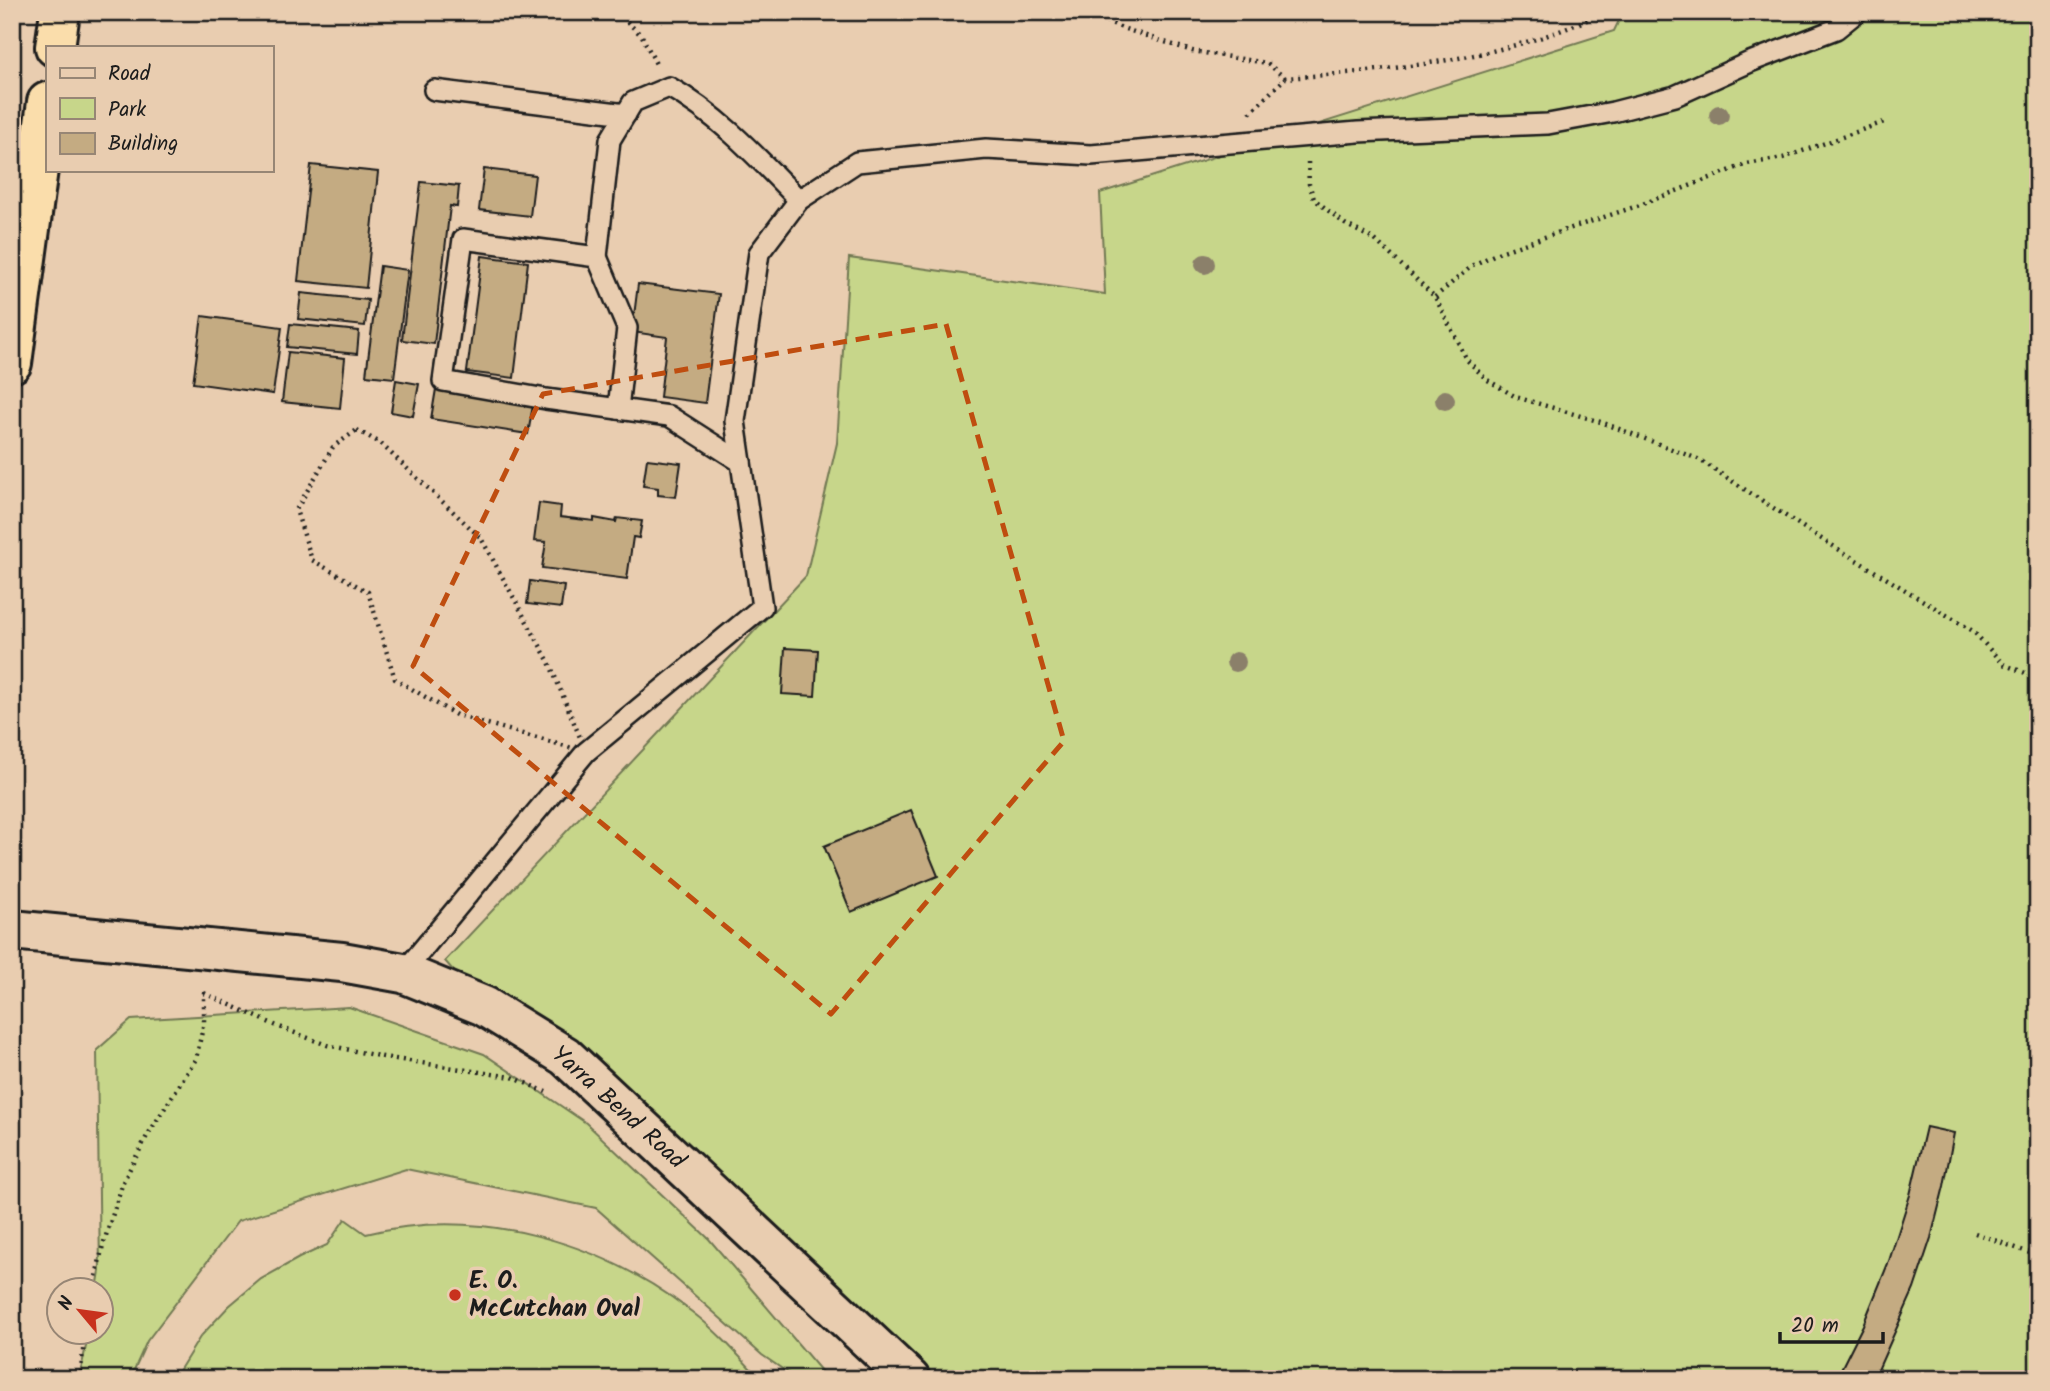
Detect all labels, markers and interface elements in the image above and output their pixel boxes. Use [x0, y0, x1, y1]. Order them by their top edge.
legend [46, 46, 273, 172]
text: Road [108, 58, 151, 91]
text: Park [108, 94, 146, 127]
text: Building [108, 128, 178, 161]
street label: Yarra Bend Road [542, 1036, 695, 1180]
place label: E. O. McCutchan Oval [469, 1262, 640, 1329]
north arrow [46, 1276, 116, 1346]
marker: E. O. McCutchan Oval [447, 1287, 463, 1303]
text: N [51, 1291, 83, 1316]
scale bar [1780, 1300, 1884, 1344]
text: 20 m [1791, 1310, 1839, 1343]

